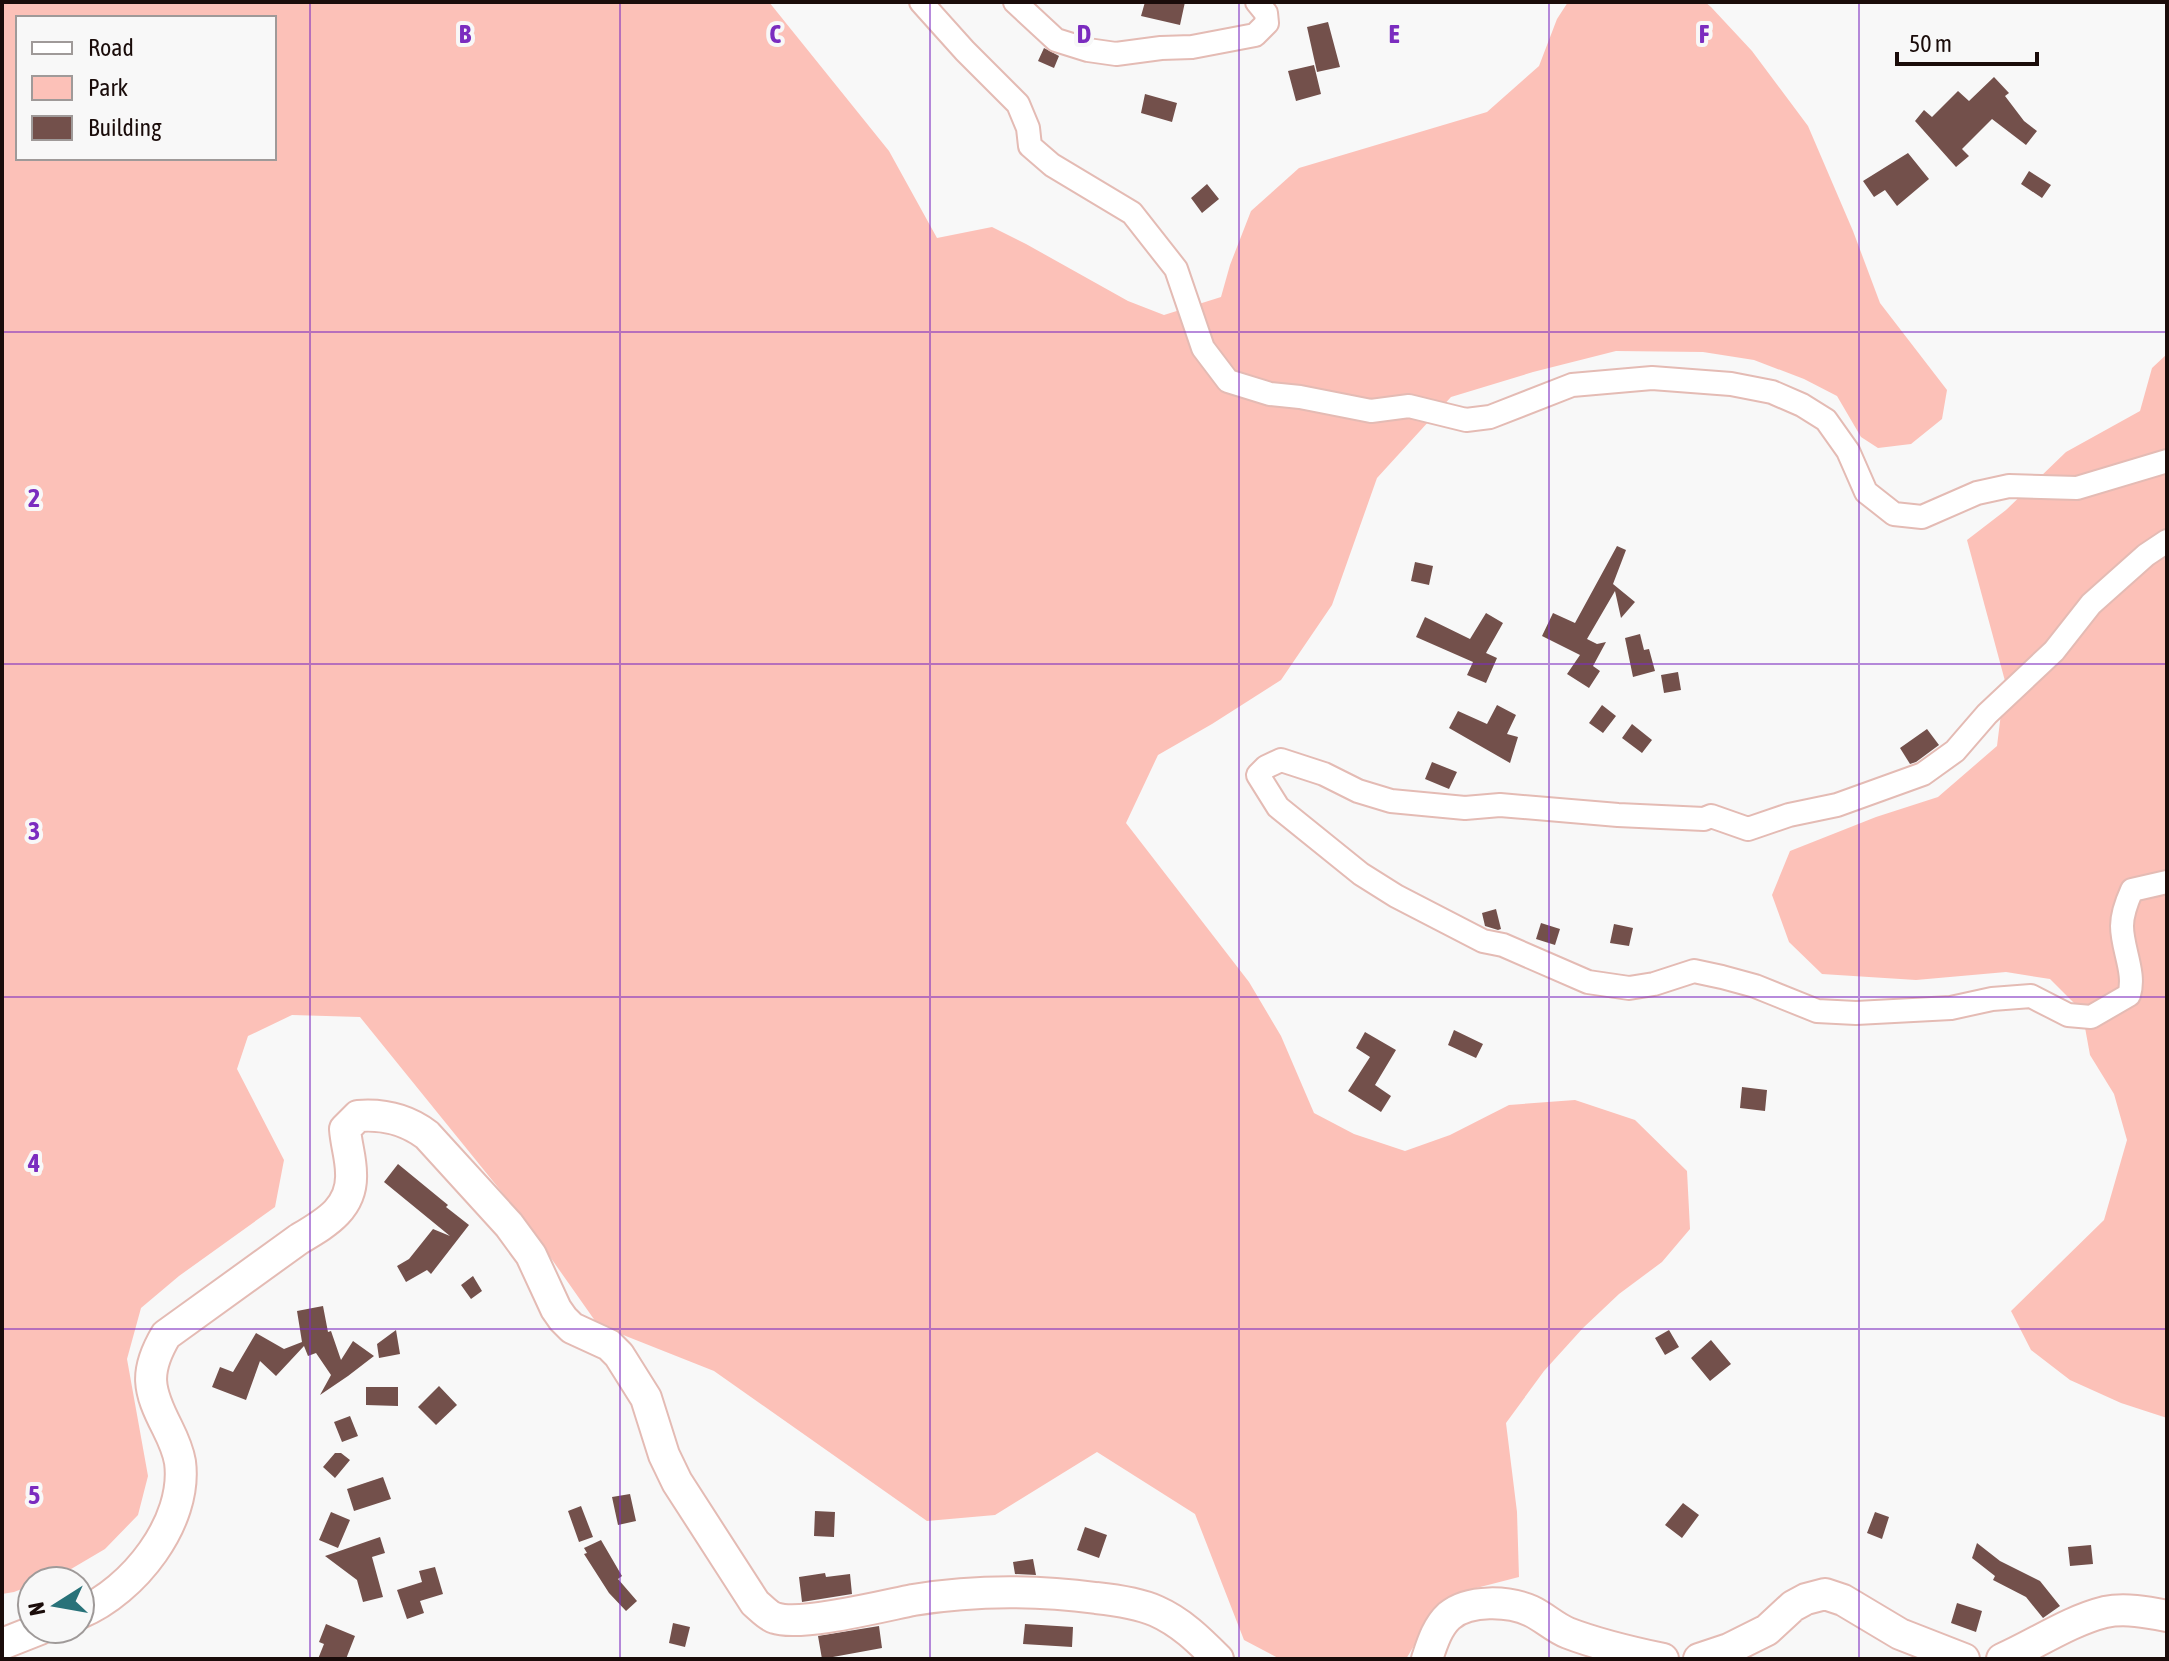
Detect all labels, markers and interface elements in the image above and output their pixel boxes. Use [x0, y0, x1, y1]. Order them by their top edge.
legend [16, 16, 276, 160]
scale bar [1897, 16, 2037, 66]
text: B [459, 19, 472, 49]
text: C [769, 19, 781, 49]
text: D [1077, 19, 1091, 49]
text: E [1388, 19, 1400, 49]
text: F [1699, 19, 1710, 49]
text: 50 m [1909, 30, 1952, 57]
text: Road [88, 34, 134, 61]
text: Park [88, 74, 129, 101]
text: Building [88, 114, 162, 141]
text: 2 [28, 483, 40, 513]
text: 3 [28, 816, 40, 846]
text: 4 [27, 1148, 40, 1178]
text: 5 [28, 1480, 40, 1510]
north arrow [16, 1565, 96, 1645]
text: N [22, 1600, 50, 1618]

